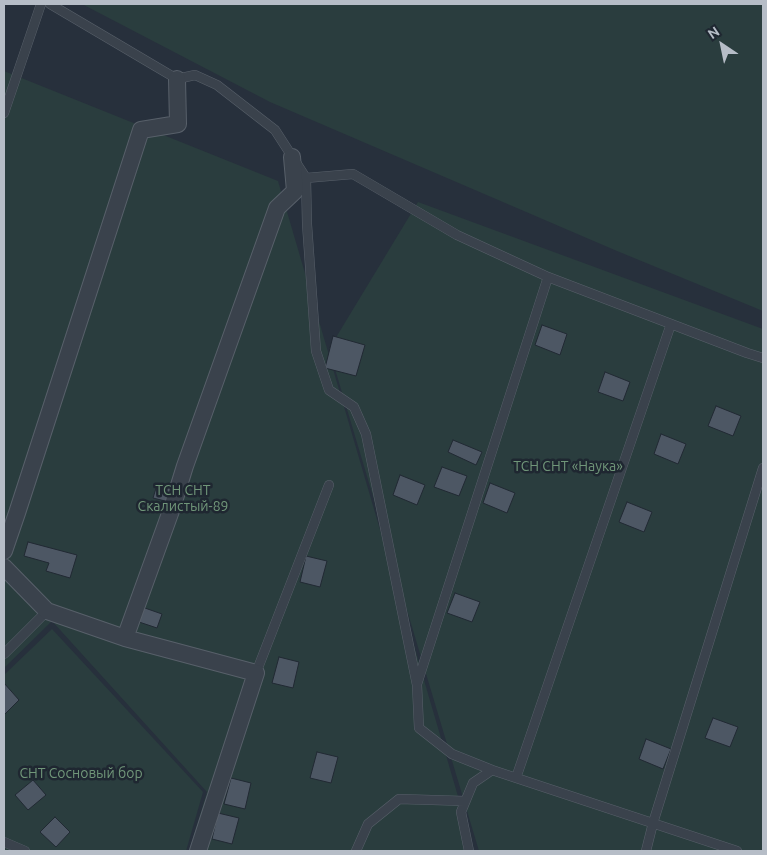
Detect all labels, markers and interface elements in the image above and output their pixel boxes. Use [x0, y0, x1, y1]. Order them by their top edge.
north arrow [697, 20, 747, 70]
text: N [705, 23, 722, 42]
park label: ТСН СНТ «Наука» [513, 458, 623, 474]
park label: ТСН СНТ Скалистый-89 [138, 482, 228, 514]
park label: СНТ Сосновый бор [19, 765, 143, 781]

